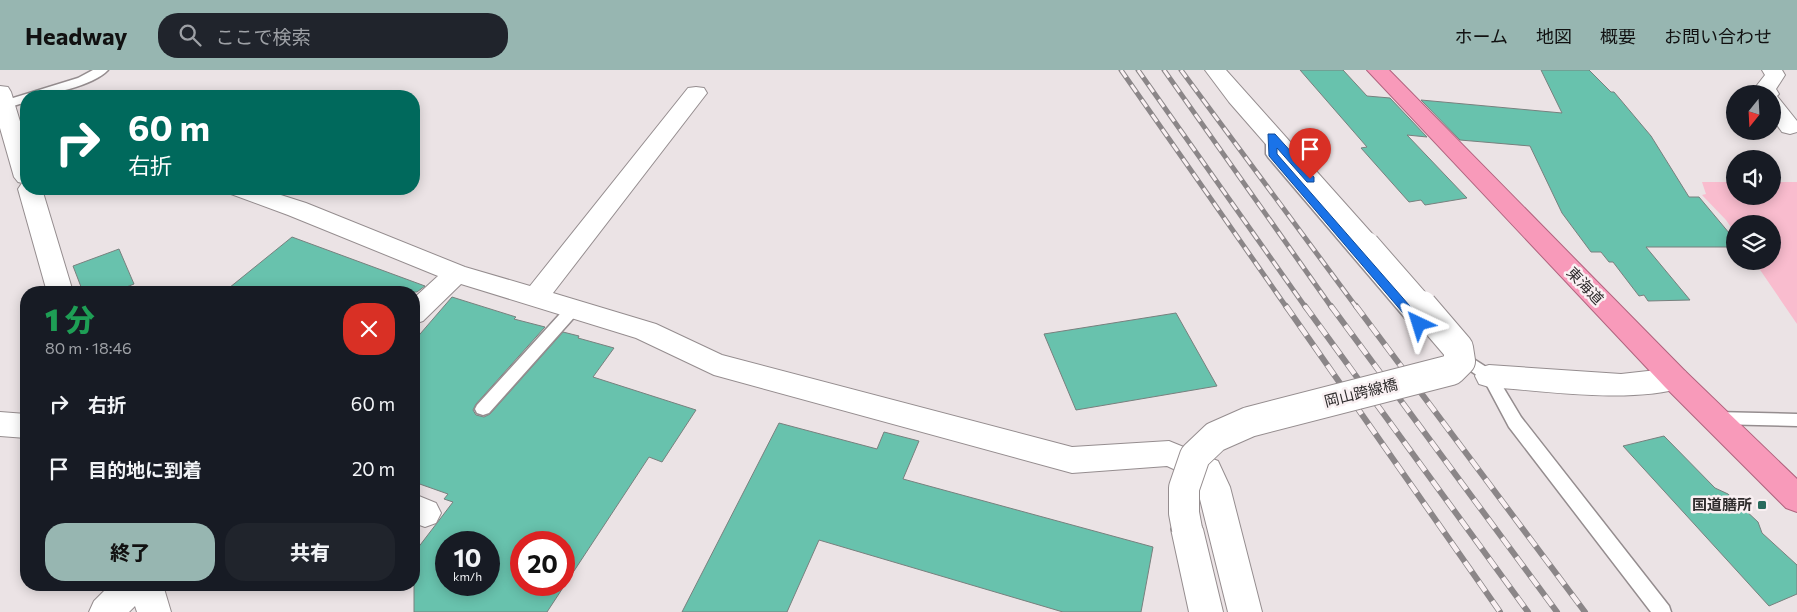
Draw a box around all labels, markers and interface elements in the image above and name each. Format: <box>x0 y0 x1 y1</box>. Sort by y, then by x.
search box <box>158 13 508 58</box>
text: Headway <box>25 21 128 50</box>
icon: search <box>176 21 204 49</box>
text: ここで検索 <box>216 25 311 48</box>
text: ホーム <box>1455 25 1508 47</box>
text: 地図 <box>1536 25 1572 47</box>
text: 概要 <box>1600 25 1636 47</box>
text: お問い合わせ <box>1664 25 1772 47</box>
north arrow <box>1726 85 1781 140</box>
map controls <box>1726 85 1781 270</box>
text: 60 m <box>128 105 210 148</box>
icon: right <box>45 110 110 175</box>
pin <box>1289 128 1331 179</box>
icon: arrive <box>1296 135 1324 163</box>
button: sound <box>1726 150 1781 205</box>
text: 右折 <box>128 152 172 179</box>
button: layers <box>1726 215 1781 270</box>
street label: 東海道 <box>1564 263 1608 308</box>
position arrow <box>1392 297 1444 349</box>
text: 1 分 <box>45 300 95 337</box>
button: close <box>343 303 395 355</box>
text: 80 m · 18:46 <box>45 338 132 357</box>
street label: 岡山跨線橋 <box>1322 374 1399 410</box>
icon: right <box>45 390 73 418</box>
text: 60 m <box>351 392 395 415</box>
text: 右折 <box>88 393 126 416</box>
icon: arrive <box>45 455 73 483</box>
text: 20 m <box>352 457 395 480</box>
text: 目的地に到着 <box>88 458 202 481</box>
place label: 国道膳所 <box>1692 495 1752 513</box>
marker: 国道膳所 <box>1756 499 1768 511</box>
button: 終了 <box>45 523 215 581</box>
button: 共有 <box>225 523 395 581</box>
speed limit sign: 20 <box>510 531 575 596</box>
text: 10 <box>454 542 481 572</box>
text: km/h <box>453 569 482 583</box>

